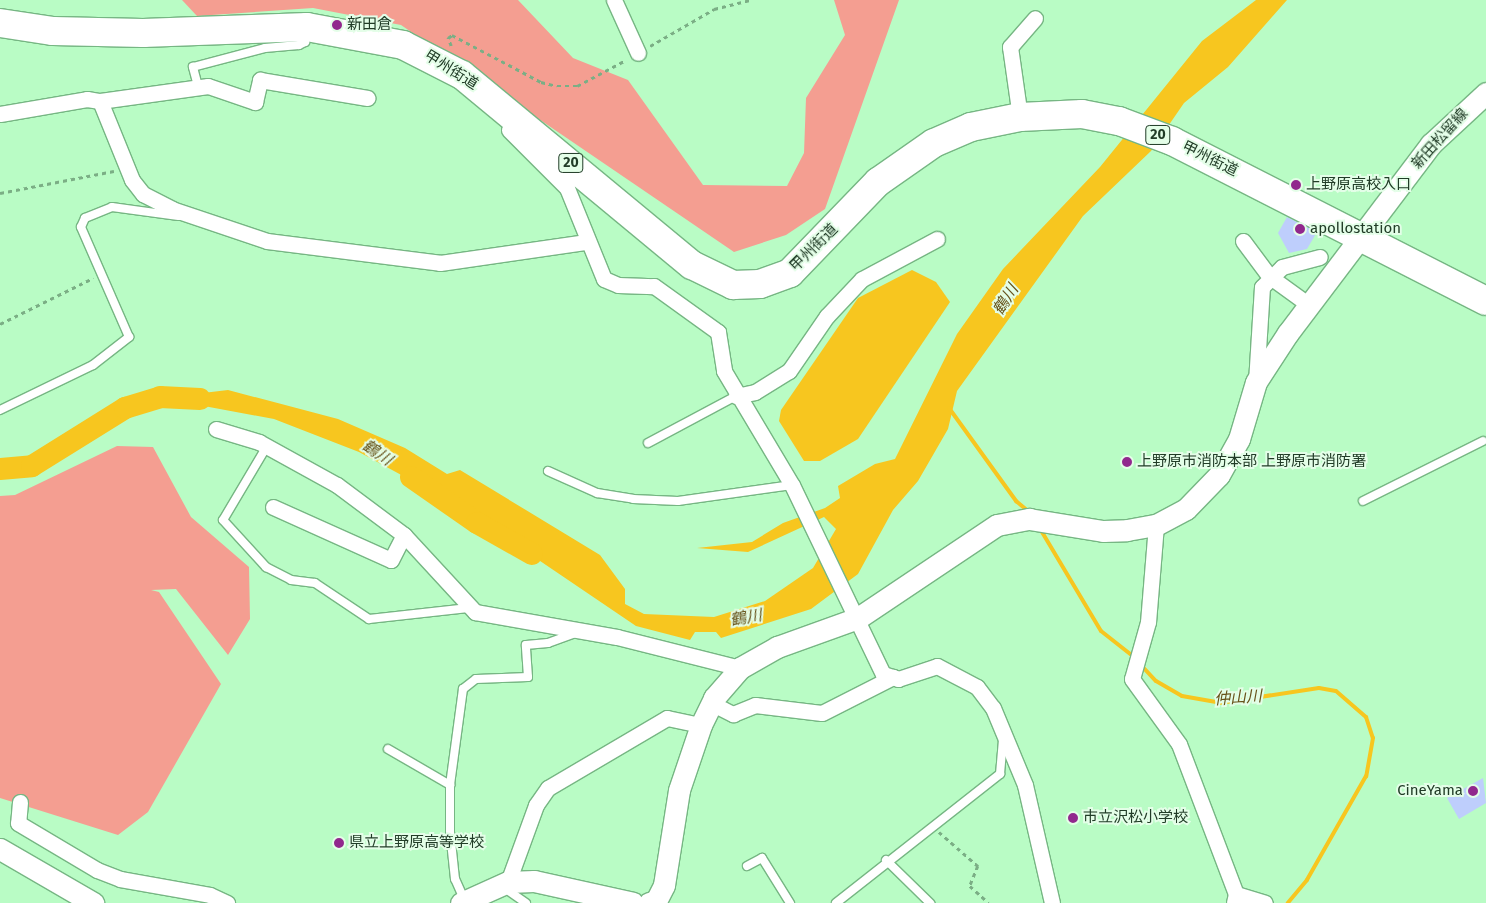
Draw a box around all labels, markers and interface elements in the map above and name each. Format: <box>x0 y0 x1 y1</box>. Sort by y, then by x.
place label: 新田倉 <box>347 16 392 34</box>
marker: 新田倉 <box>331 19 343 31</box>
street label: 甲州街道 <box>421 46 481 94</box>
street label: 新田松留線 <box>1408 105 1472 173</box>
road number: 20 <box>1144 124 1172 146</box>
street label: 甲州街道 <box>1179 138 1241 180</box>
road number: 20 <box>557 152 585 174</box>
place label: 上野原高校入口 <box>1306 176 1411 194</box>
marker: 上野原高校入口 <box>1290 179 1302 191</box>
street label: 甲州街道 <box>786 220 842 276</box>
place label: apollostation <box>1310 220 1401 238</box>
marker: apollostation <box>1294 223 1306 235</box>
water label: 鶴川 <box>989 281 1023 319</box>
water label: 鶴川 <box>358 436 396 470</box>
place label: 上野原市消防本部 上野原市消防署 <box>1137 453 1366 471</box>
marker: 上野原市消防本部 上野原市消防署 <box>1121 456 1133 468</box>
water label: 鶴川 <box>729 606 763 630</box>
water label: 仲山川 <box>1213 687 1263 709</box>
place label: CineYama <box>1397 782 1463 800</box>
marker: CineYama <box>1467 785 1479 797</box>
place label: 市立沢松小学校 <box>1083 809 1188 827</box>
marker: 市立沢松小学校 <box>1067 812 1079 824</box>
place label: 県立上野原高等学校 <box>349 834 484 852</box>
marker: 県立上野原高等学校 <box>333 837 345 849</box>

